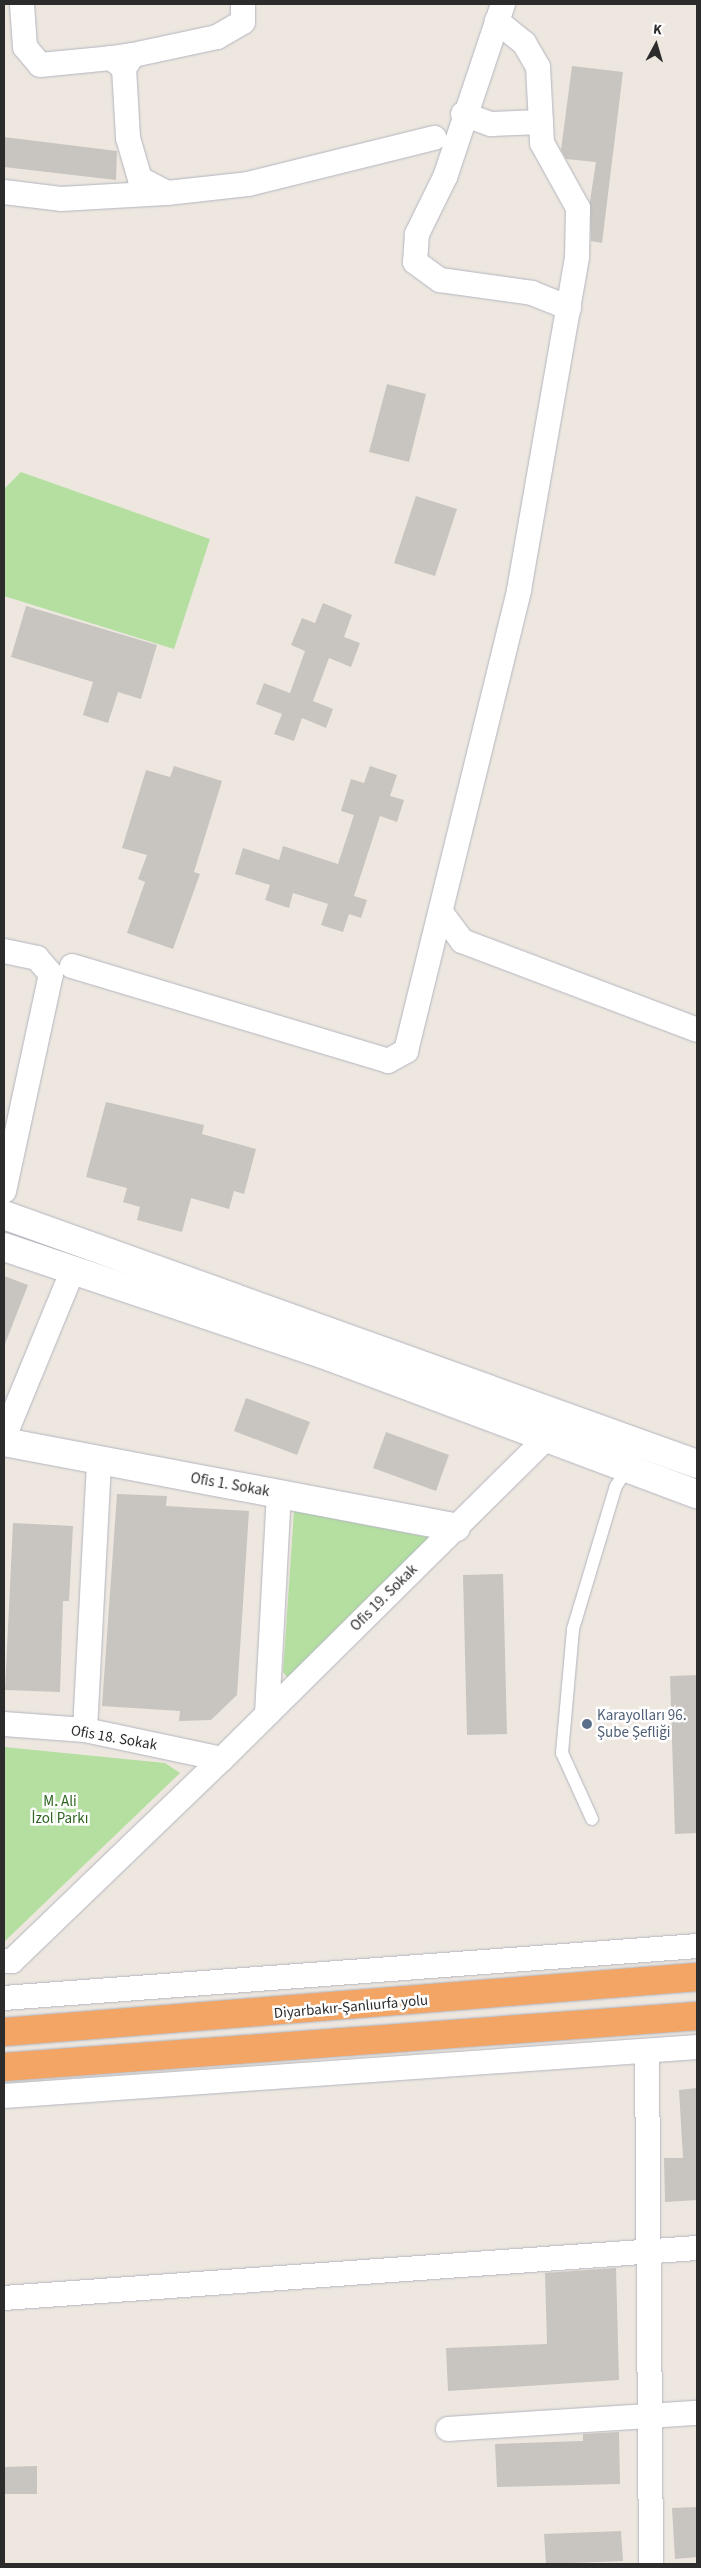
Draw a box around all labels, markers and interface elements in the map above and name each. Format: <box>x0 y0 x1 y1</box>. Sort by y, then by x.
north arrow <box>631 20 681 70</box>
text: K <box>652 20 663 40</box>
street label: Ofis 1. Sokak <box>189 1469 271 1501</box>
street label: Ofis 19. Sokak <box>347 1561 421 1635</box>
place label: Karayolları 96. Şube Şefliği <box>597 1706 686 1741</box>
marker: Karayolları 96. Şube Şefliği <box>581 1718 593 1730</box>
street label: Ofis 18. Sokak <box>69 1722 159 1754</box>
park label: M. Ali İzol Parkı <box>32 1792 88 1827</box>
street label: Diyarbakır-Şanlıurfa yolu <box>273 1991 429 2023</box>

